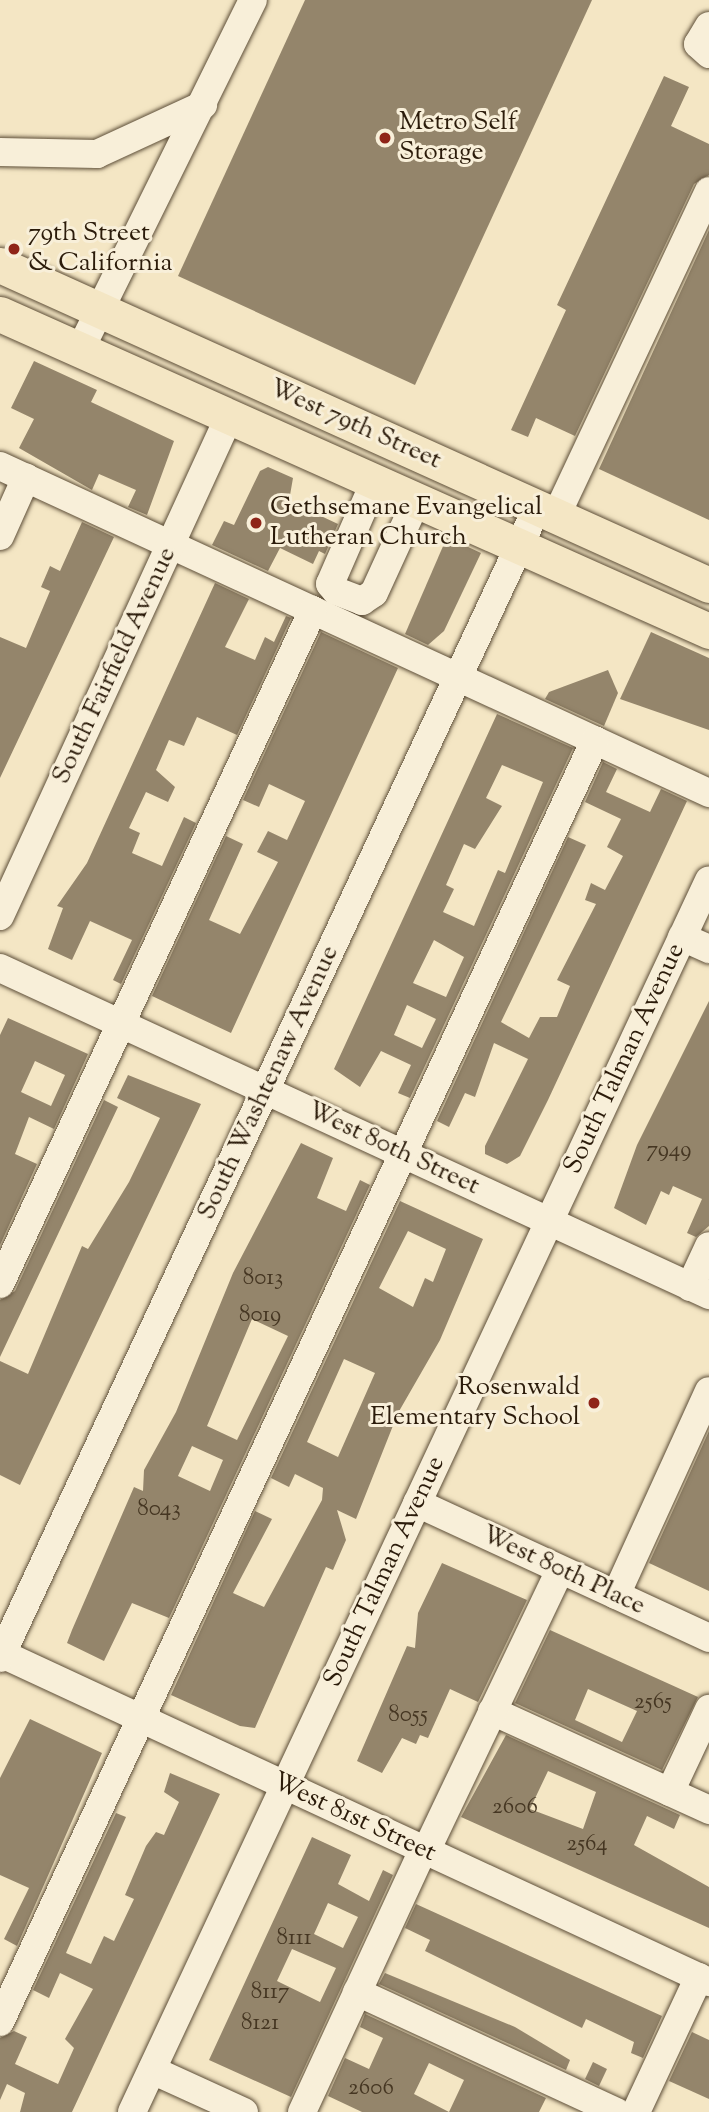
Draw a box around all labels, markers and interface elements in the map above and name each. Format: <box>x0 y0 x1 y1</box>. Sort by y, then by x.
place label: Metro Self Storage <box>399 107 517 168</box>
marker: Metro Self Storage <box>377 130 393 146</box>
place label: 79th Street & California <box>28 218 173 280</box>
marker: 79th Street & California <box>6 241 22 257</box>
street label: West 79th Street <box>264 373 446 477</box>
place label: Gethsemane Evangelical Lutheran Church <box>270 492 542 554</box>
marker: Gethsemane Evangelical Lutheran Church <box>248 515 264 531</box>
street label: South Fairfield Avenue <box>46 543 184 789</box>
street label: South Talman Avenue <box>558 939 692 1179</box>
street label: South Washtenaw Avenue <box>192 941 346 1225</box>
street label: West 80th Street <box>302 1095 484 1203</box>
house number: 7949 <box>647 1137 691 1165</box>
house number: 8013 <box>243 1265 283 1293</box>
house number: 8019 <box>239 1302 281 1330</box>
place label: Rosenwald Elementary School <box>370 1372 580 1434</box>
marker: Rosenwald Elementary School <box>586 1395 602 1411</box>
street label: South Talman Avenue <box>318 1452 452 1692</box>
house number: 8043 <box>137 1496 181 1524</box>
street label: West 80th Place <box>476 1519 650 1623</box>
house number: 2565 <box>634 1689 672 1717</box>
house number: 8055 <box>388 1702 428 1730</box>
street label: West 81st Street <box>267 1767 441 1869</box>
house number: 2606 <box>492 1794 538 1822</box>
house number: 2564 <box>566 1831 608 1859</box>
house number: 8111 <box>277 1925 311 1953</box>
house number: 8117 <box>251 1979 289 2007</box>
house number: 8121 <box>241 2010 279 2038</box>
house number: 2606 <box>348 2075 394 2103</box>

